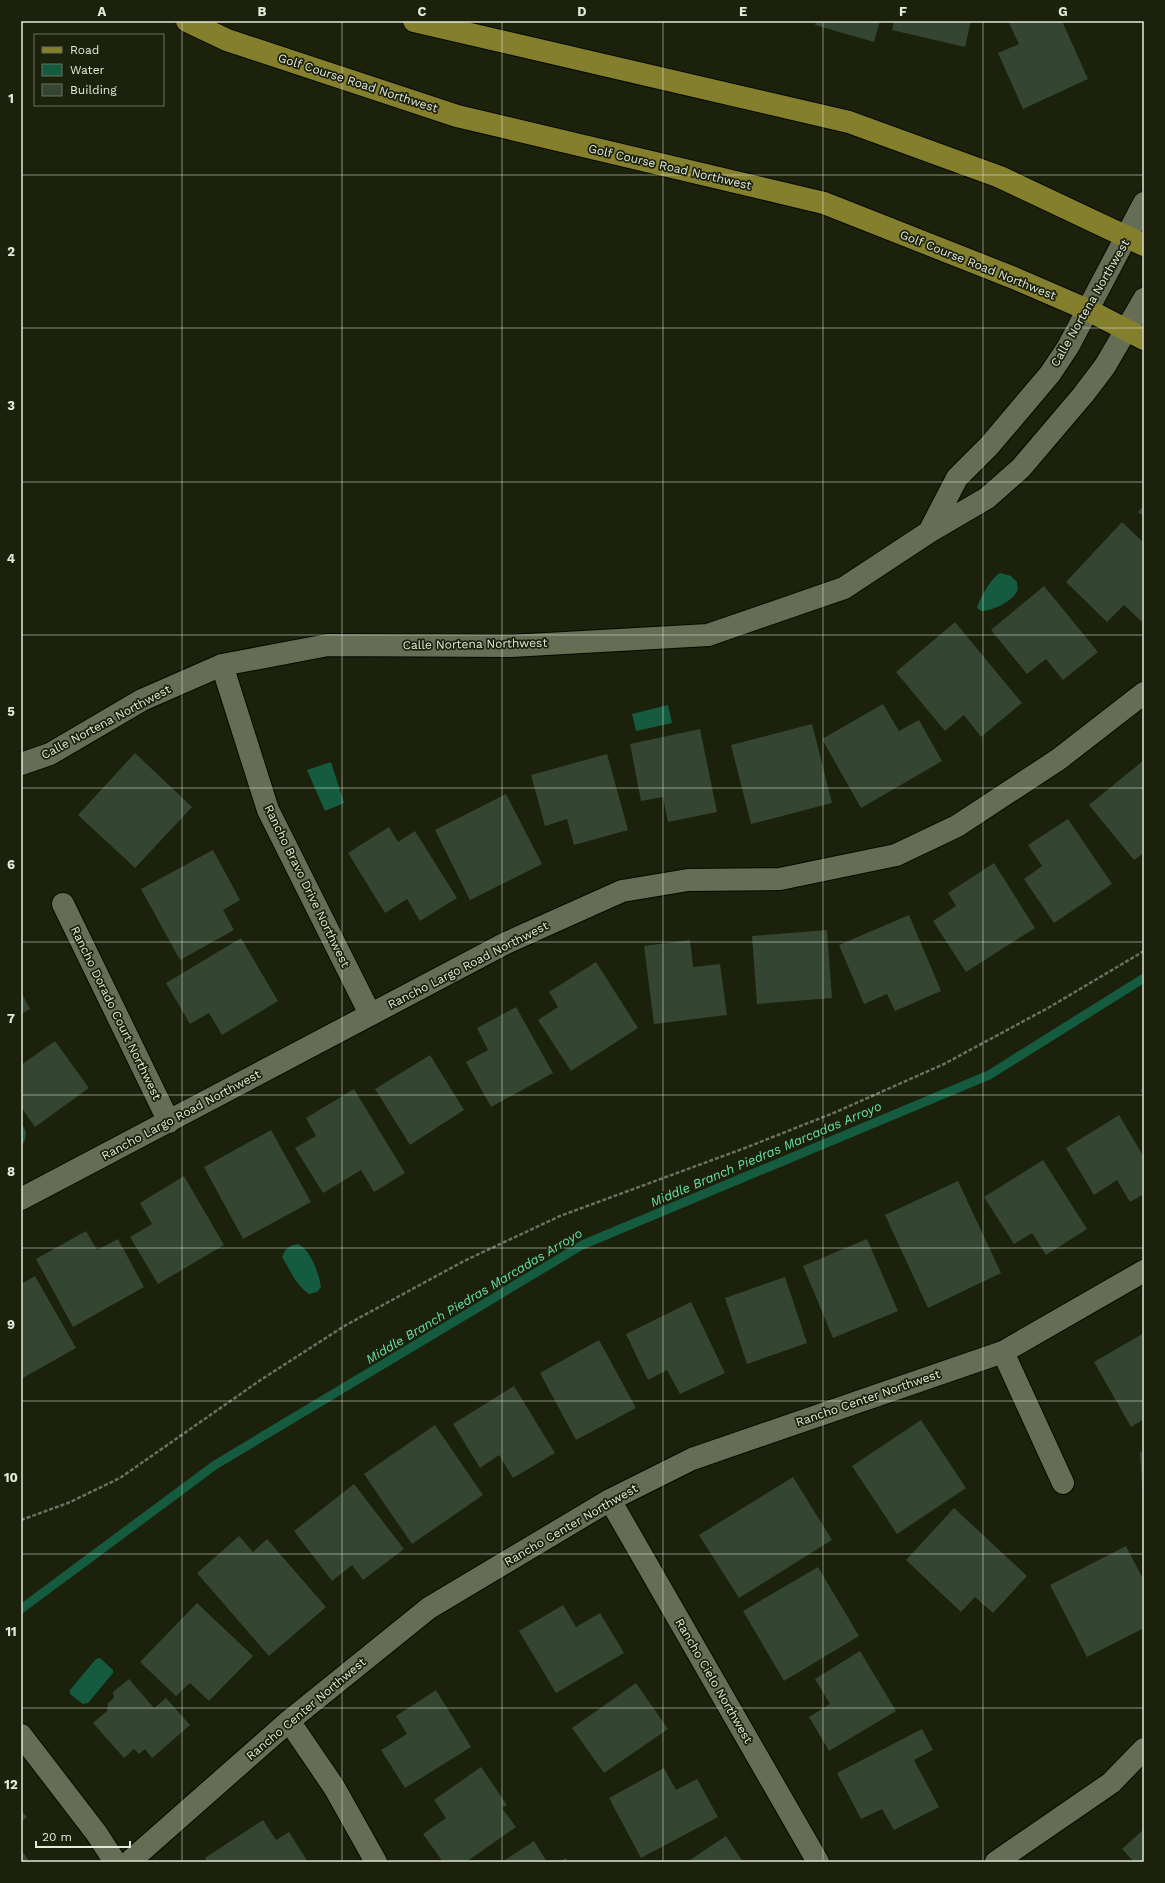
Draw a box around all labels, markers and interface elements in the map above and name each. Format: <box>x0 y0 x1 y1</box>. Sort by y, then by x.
text: A <box>98 4 107 19</box>
text: B <box>258 4 267 19</box>
text: C <box>418 4 427 19</box>
text: D <box>577 4 587 19</box>
text: E <box>739 4 747 19</box>
text: F <box>899 4 907 19</box>
text: G <box>1058 4 1068 19</box>
legend <box>34 34 164 106</box>
text: Road <box>70 43 99 57</box>
street label: Golf Course Road Northwest <box>276 51 440 115</box>
text: Water <box>70 63 105 77</box>
text: Building <box>70 83 117 97</box>
text: 1 <box>8 91 14 106</box>
street label: Golf Course Road Northwest <box>587 141 753 193</box>
street label: Golf Course Road Northwest <box>898 227 1058 303</box>
street label: Calle Nortena Northwest <box>1048 237 1132 369</box>
text: 2 <box>7 244 15 259</box>
text: 3 <box>7 398 15 413</box>
text: 4 <box>7 551 16 566</box>
street label: Calle Nortena Northwest <box>403 636 547 652</box>
street label: Calle Nortena Northwest <box>39 682 173 762</box>
text: 5 <box>7 704 15 719</box>
street label: Rancho Bravo Drive Northwest <box>261 802 353 970</box>
text: 6 <box>7 857 15 872</box>
street label: Rancho Largo Road Northwest <box>385 918 551 1012</box>
street label: Rancho Dorado Court Northwest <box>68 924 164 1102</box>
text: 7 <box>7 1011 15 1026</box>
street label: Rancho Largo Road Northwest <box>99 1067 263 1163</box>
water label: Middle Branch Piedras Marcadas Arroyo <box>648 1098 884 1210</box>
text: 8 <box>7 1164 15 1179</box>
water label: Middle Branch Piedras Marcadas Arroyo <box>363 1225 585 1367</box>
text: 9 <box>7 1317 15 1332</box>
street label: Rancho Center Northwest <box>794 1367 942 1429</box>
text: 10 <box>4 1470 18 1485</box>
street label: Rancho Center Northwest <box>502 1481 640 1569</box>
street label: Rancho Cielo Northwest <box>672 1616 756 1746</box>
text: 11 <box>5 1624 17 1639</box>
street label: Rancho Center Northwest <box>243 1655 369 1763</box>
text: 12 <box>4 1777 18 1792</box>
scale bar <box>36 1823 130 1849</box>
text: 20 m <box>42 1830 72 1844</box>

